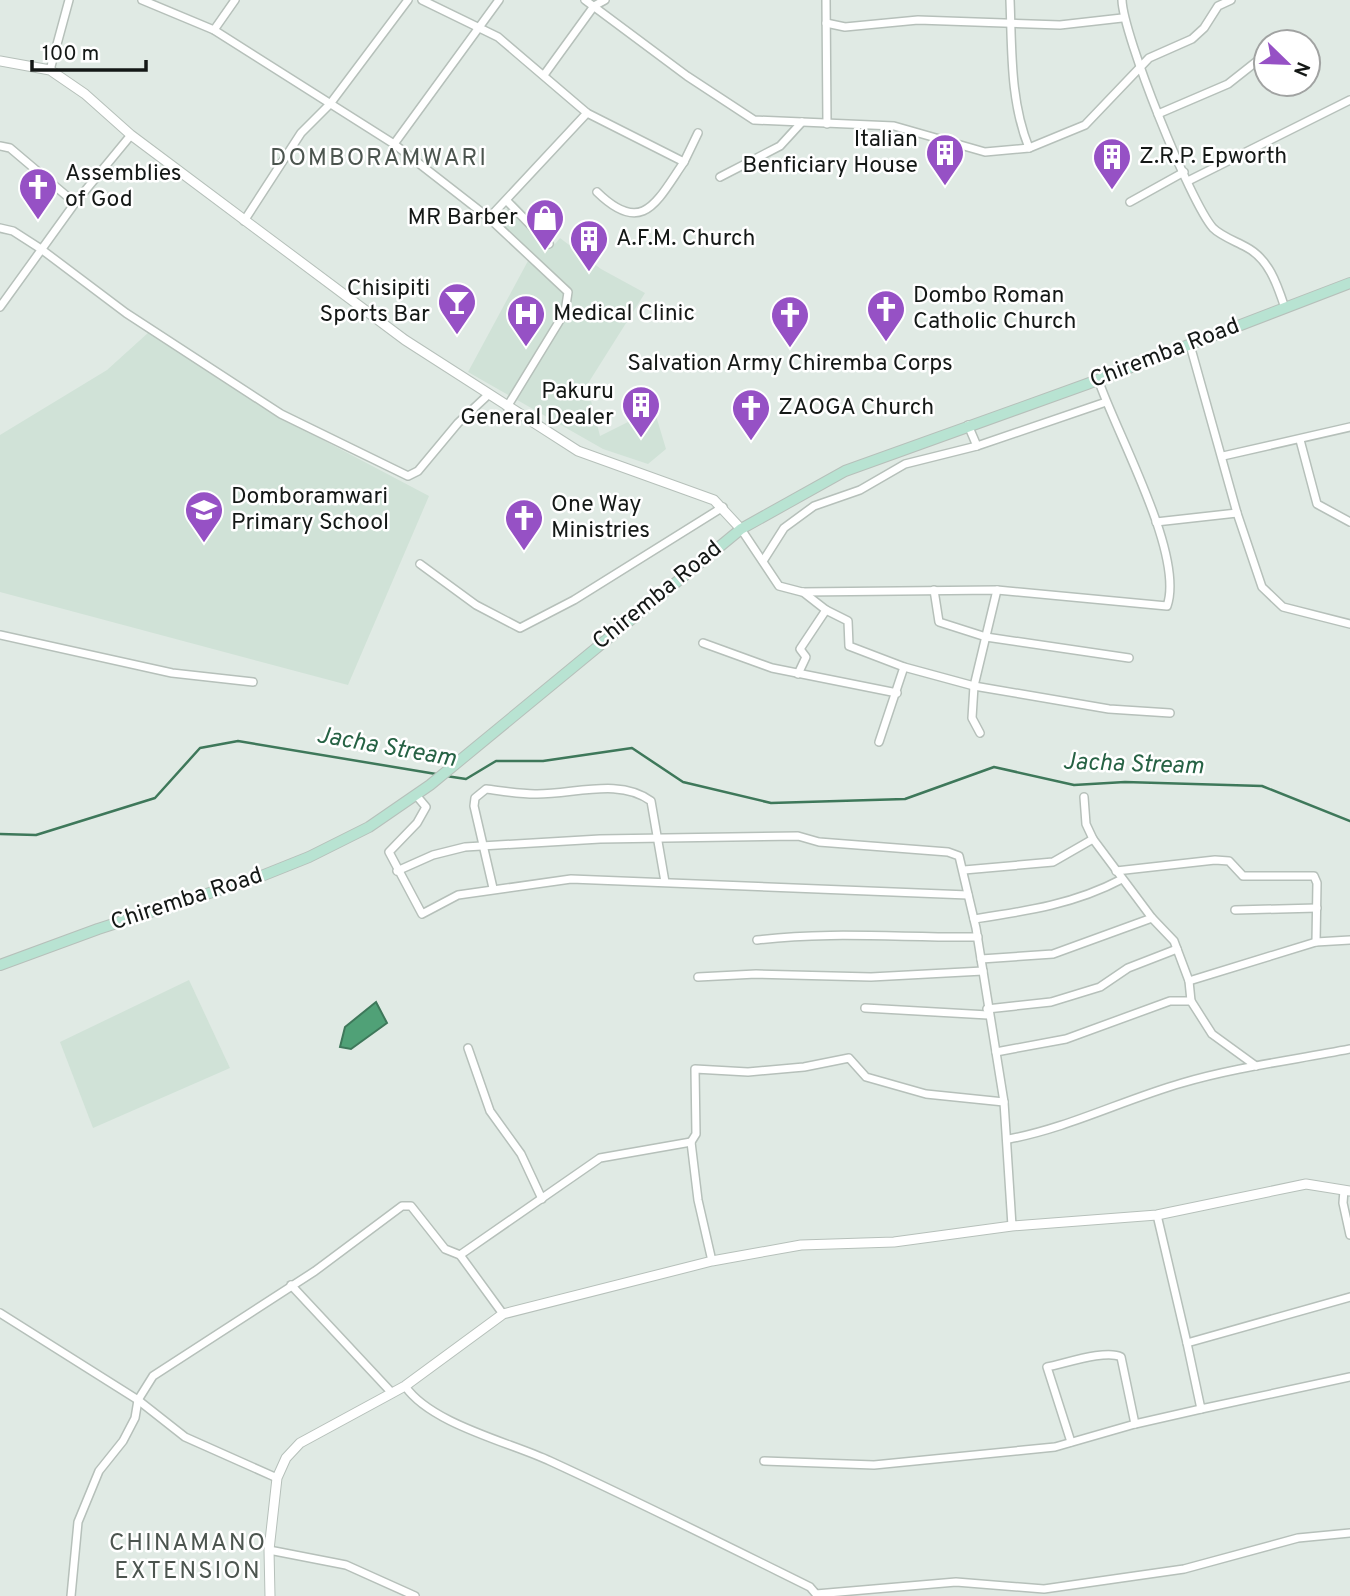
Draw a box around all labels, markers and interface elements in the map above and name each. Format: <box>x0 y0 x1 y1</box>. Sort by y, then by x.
scale bar <box>32 28 145 72</box>
north arrow <box>1252 28 1322 98</box>
text: 100 m <box>42 41 99 68</box>
text: N <box>1287 58 1315 80</box>
place label: Italian Benficiary House <box>742 126 918 181</box>
building icon: Italian Benficiary House <box>924 132 966 187</box>
building icon: Z.R.P. Epworth <box>1091 136 1133 191</box>
place label: Z.R.P. Epworth <box>1139 143 1287 172</box>
district label: DOMBORAMWARI <box>270 144 488 174</box>
place label: Assemblies of God <box>65 160 182 215</box>
church icon: Assemblies of God <box>17 166 59 221</box>
shop icon: MR Barber <box>524 197 566 252</box>
place label: MR Barber <box>408 204 518 233</box>
building icon: A.F.M. Church <box>568 218 610 273</box>
place label: A.F.M. Church <box>616 225 756 254</box>
place label: Chisipiti Sports Bar <box>320 275 430 330</box>
bar icon: Chisipiti Sports Bar <box>436 281 478 336</box>
place label: Dombo Roman Catholic Church <box>913 282 1077 337</box>
church icon: Dombo Roman Catholic Church <box>865 288 907 343</box>
hospital icon: Medical Clinic <box>505 293 547 348</box>
church icon: Salvation Army Chiremba Corps <box>769 294 811 349</box>
place label: Medical Clinic <box>553 300 695 329</box>
street label: Chiremba Road <box>1086 312 1244 396</box>
place label: Salvation Army Chiremba Corps <box>627 350 953 379</box>
place label: Pakuru General Dealer <box>460 378 614 433</box>
building icon: Pakuru General Dealer <box>620 384 662 439</box>
church icon: ZAOGA Church <box>730 387 772 442</box>
place label: ZAOGA Church <box>778 394 934 423</box>
place label: Domboramwari Primary School <box>231 483 389 538</box>
school or university icon: Domboramwari Primary School <box>183 489 225 544</box>
place label: One Way Ministries <box>551 491 650 546</box>
church icon: One Way Ministries <box>503 497 545 552</box>
street label: Chiremba Road <box>587 535 729 657</box>
water label: Jacha Stream <box>314 721 459 775</box>
water label: Jacha Stream <box>1062 748 1204 782</box>
street label: Chiremba Road <box>107 862 267 938</box>
district label: CHINAMANO EXTENSION <box>109 1529 267 1587</box>

